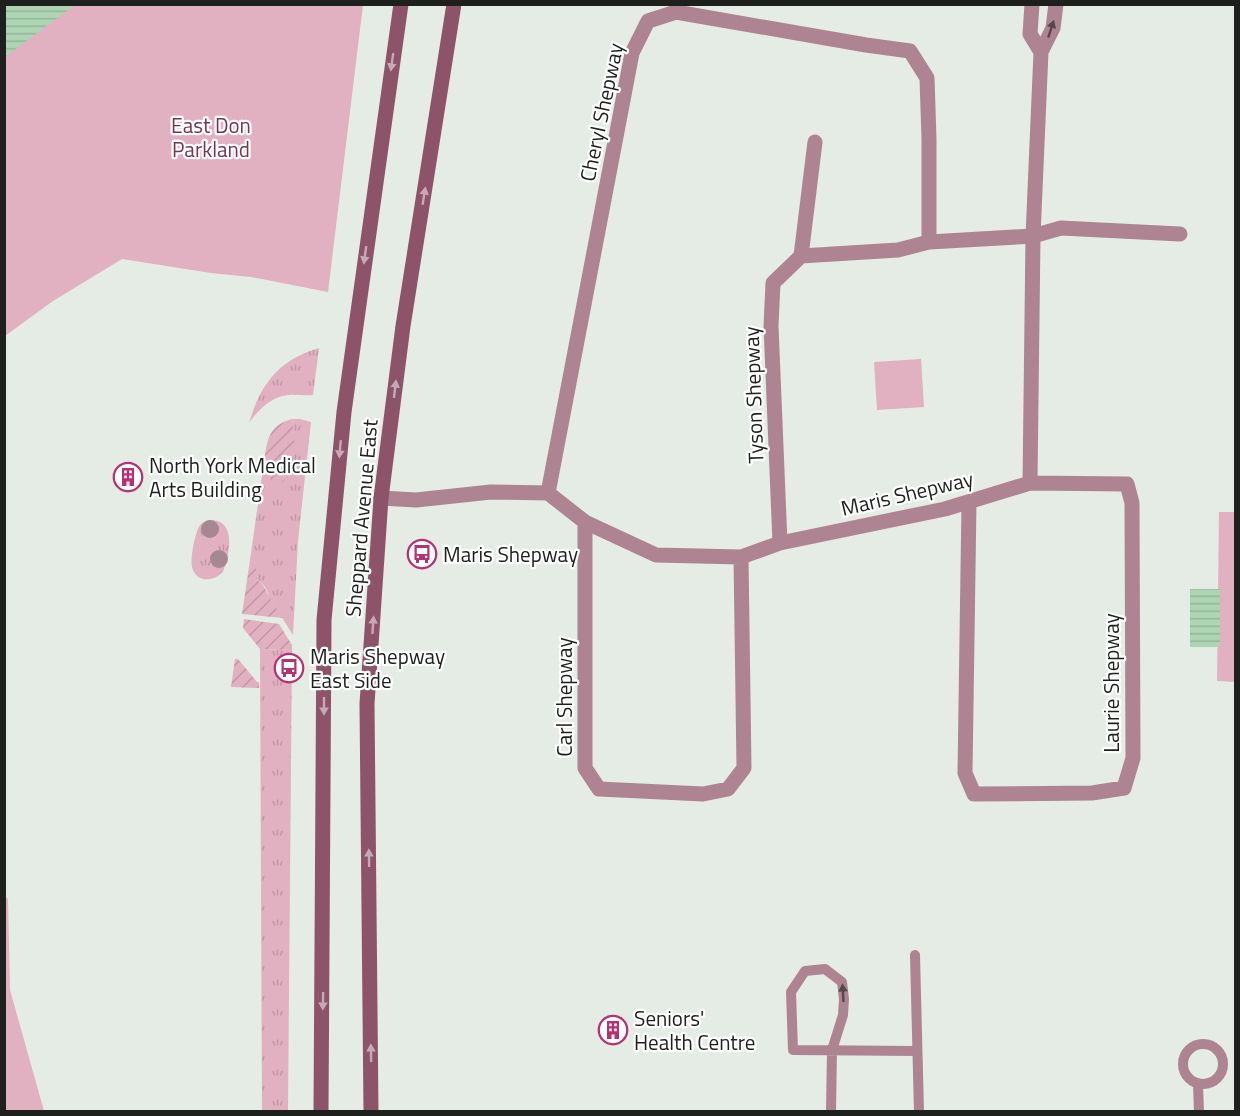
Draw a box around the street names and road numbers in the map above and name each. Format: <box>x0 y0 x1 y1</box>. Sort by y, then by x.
street label: Cheryl Shepway <box>571 40 631 184</box>
street label: Tyson Shepway <box>735 326 771 464</box>
street label: Sheppard Avenue East <box>336 417 386 618</box>
street label: Maris Shepway <box>838 462 976 524</box>
street label: Laurie Shepway <box>1095 613 1127 753</box>
street label: Carl Shepway <box>548 637 580 757</box>

